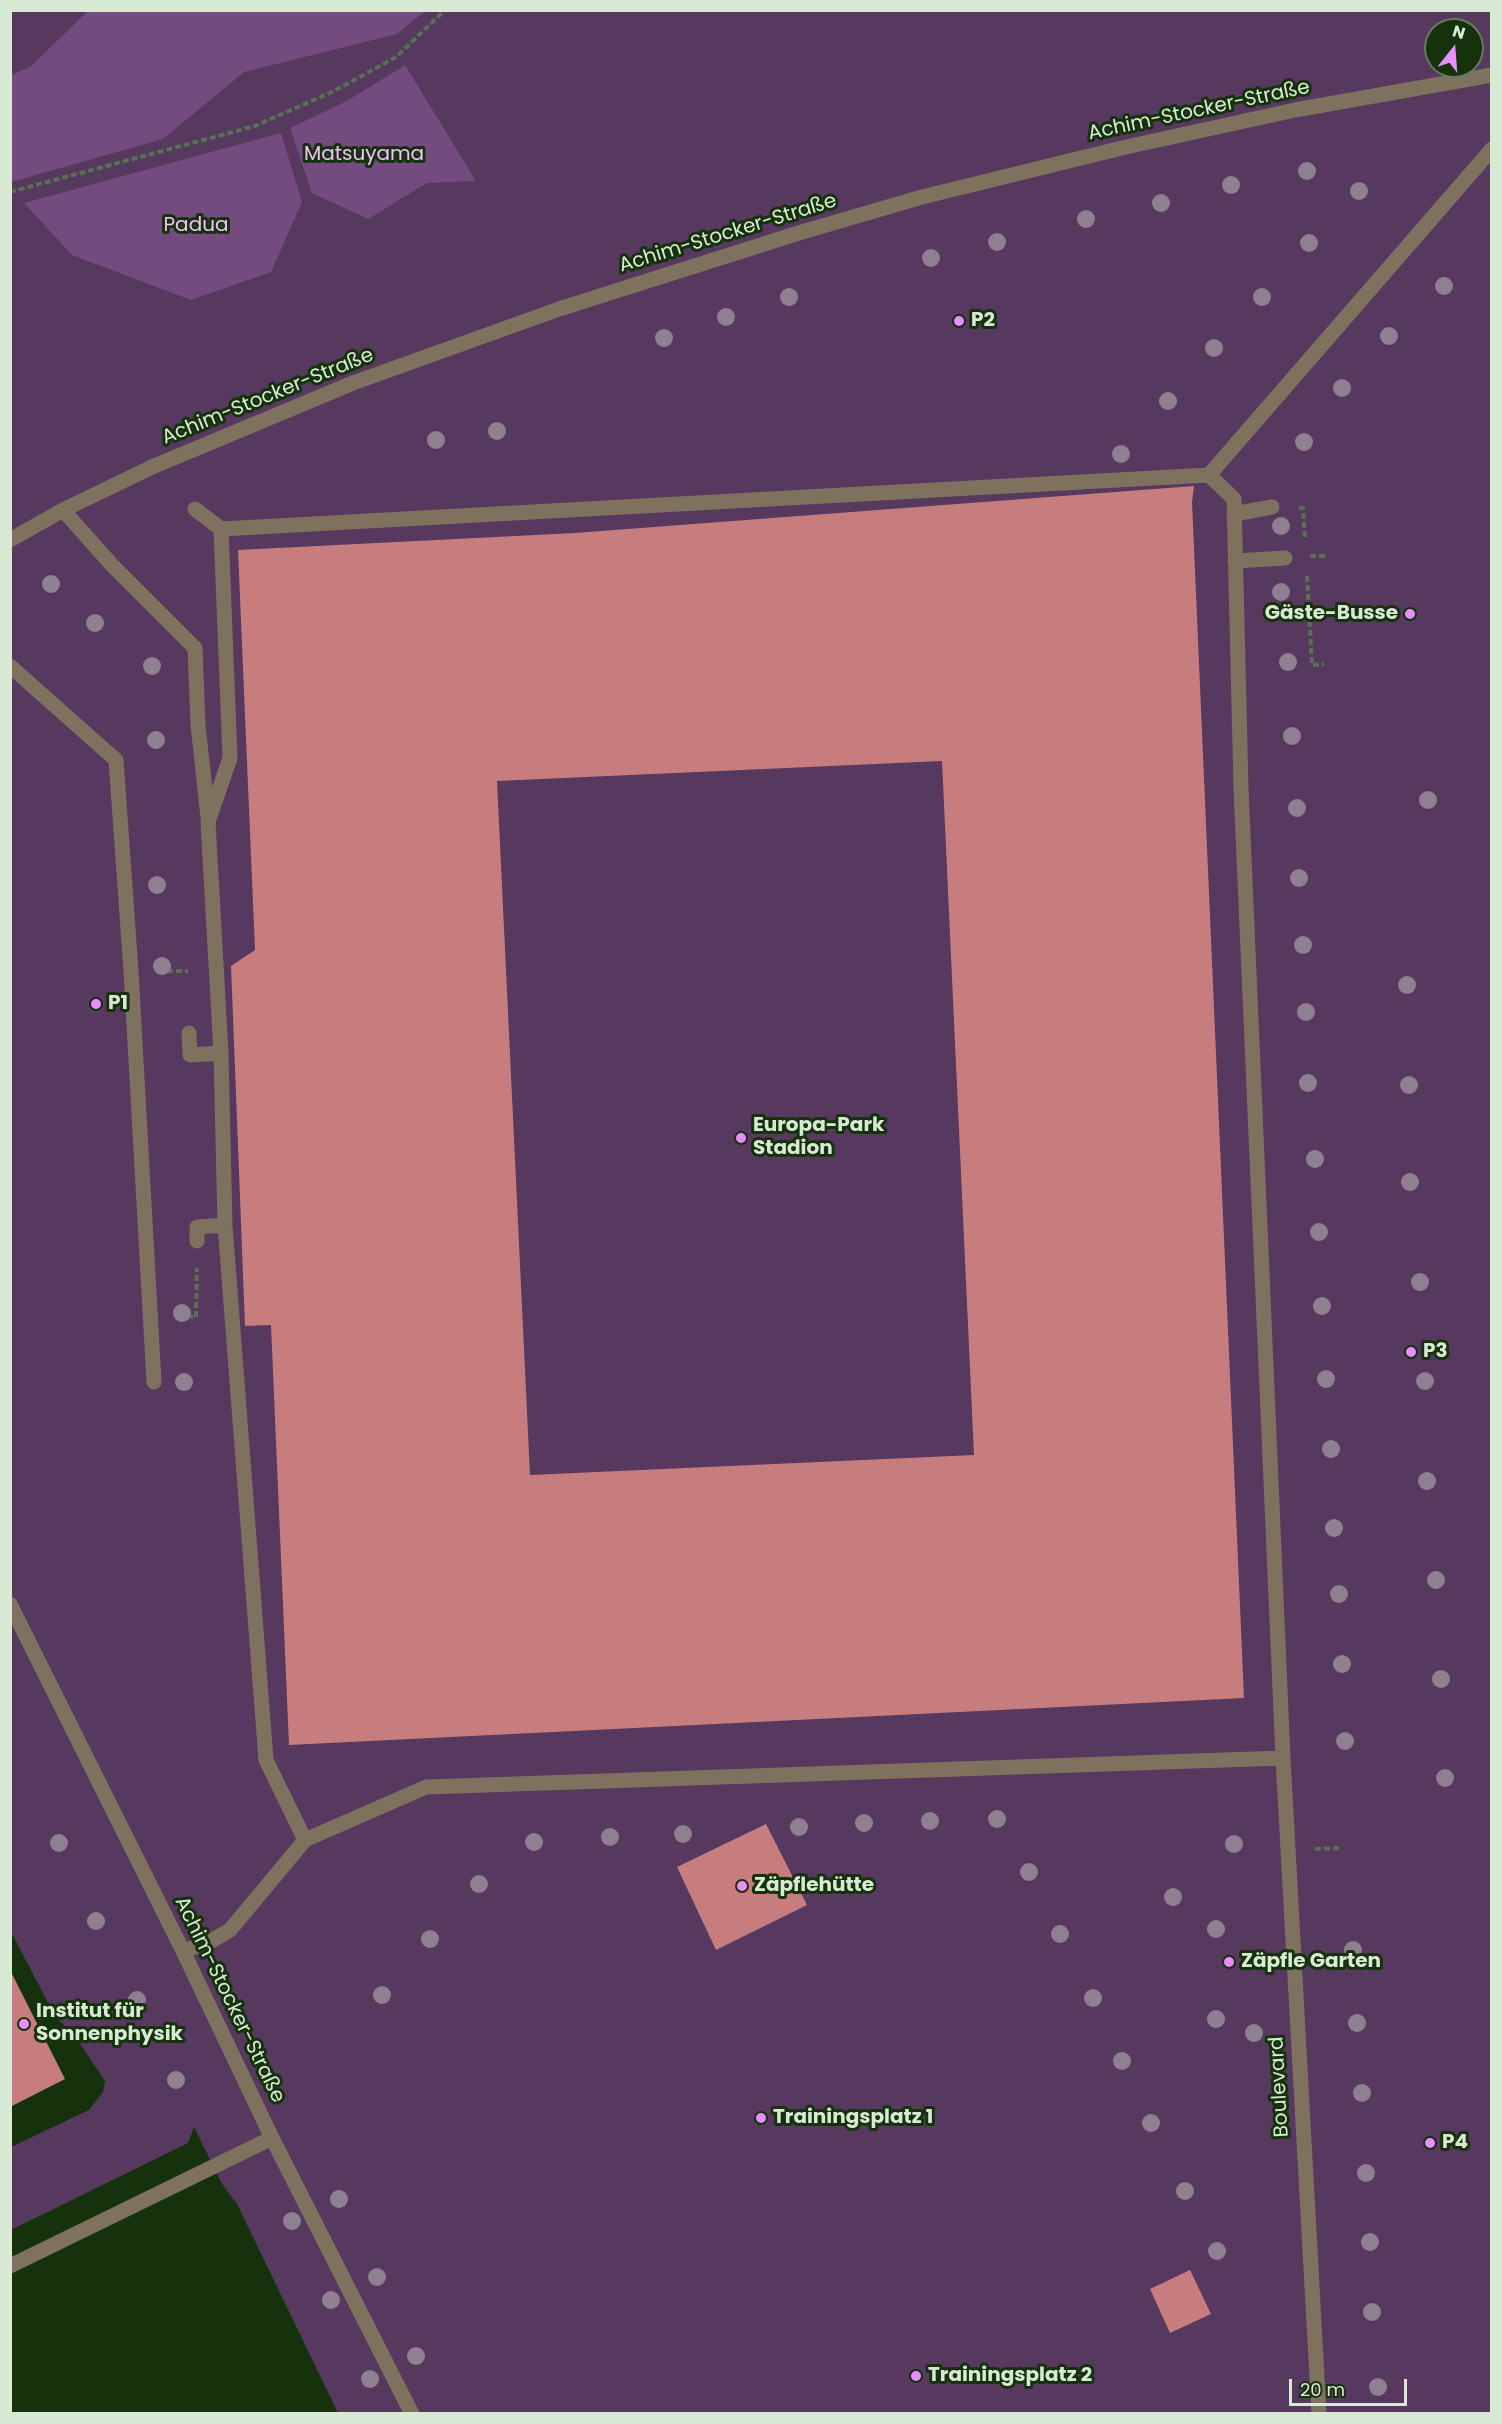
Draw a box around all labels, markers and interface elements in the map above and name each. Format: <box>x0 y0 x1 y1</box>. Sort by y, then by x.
north arrow <box>1424 18 1484 78</box>
text: N <box>1450 19 1468 45</box>
street label: Achim-Stocker-Straße <box>1086 76 1312 146</box>
park label: Matsuyama <box>304 143 424 167</box>
street label: Achim-Stocker-Straße <box>616 189 840 279</box>
park label: Padua <box>164 214 228 238</box>
place label: P2 <box>971 309 995 333</box>
marker: P2 <box>952 314 966 328</box>
street label: Achim-Stocker-Straße <box>159 344 377 450</box>
place label: Gäste-Busse <box>1265 602 1398 626</box>
marker: Gäste-Busse <box>1403 607 1417 621</box>
place label: P1 <box>108 992 128 1016</box>
marker: P1 <box>89 997 103 1011</box>
place label: Europa-Park Stadion <box>753 1114 884 1161</box>
marker: Europa-Park Stadion <box>734 1131 748 1145</box>
place label: P3 <box>1423 1340 1448 1364</box>
marker: P3 <box>1404 1345 1418 1359</box>
place label: Zäpflehütte <box>754 1874 874 1898</box>
marker: Zäpflehütte <box>735 1879 749 1893</box>
street label: Achim-Stocker-Straße <box>169 1893 289 2107</box>
place label: Zäpfle Garten <box>1241 1950 1381 1974</box>
marker: Zäpfle Garten <box>1222 1955 1236 1969</box>
place label: Institut für Sonnenphysik <box>36 2000 183 2047</box>
marker: Institut für Sonnenphysik <box>17 2017 31 2031</box>
street label: Boulevard <box>1265 2036 1295 2138</box>
place label: Trainingsplatz 1 <box>773 2106 933 2130</box>
marker: Trainingsplatz 1 <box>754 2111 768 2125</box>
place label: P4 <box>1442 2131 1468 2155</box>
marker: P4 <box>1423 2136 1437 2150</box>
place label: Trainingsplatz 2 <box>928 2364 1092 2388</box>
scale bar <box>1292 2367 1410 2405</box>
marker: Trainingsplatz 2 <box>909 2369 923 2383</box>
text: 20 m <box>1300 2377 1345 2402</box>

